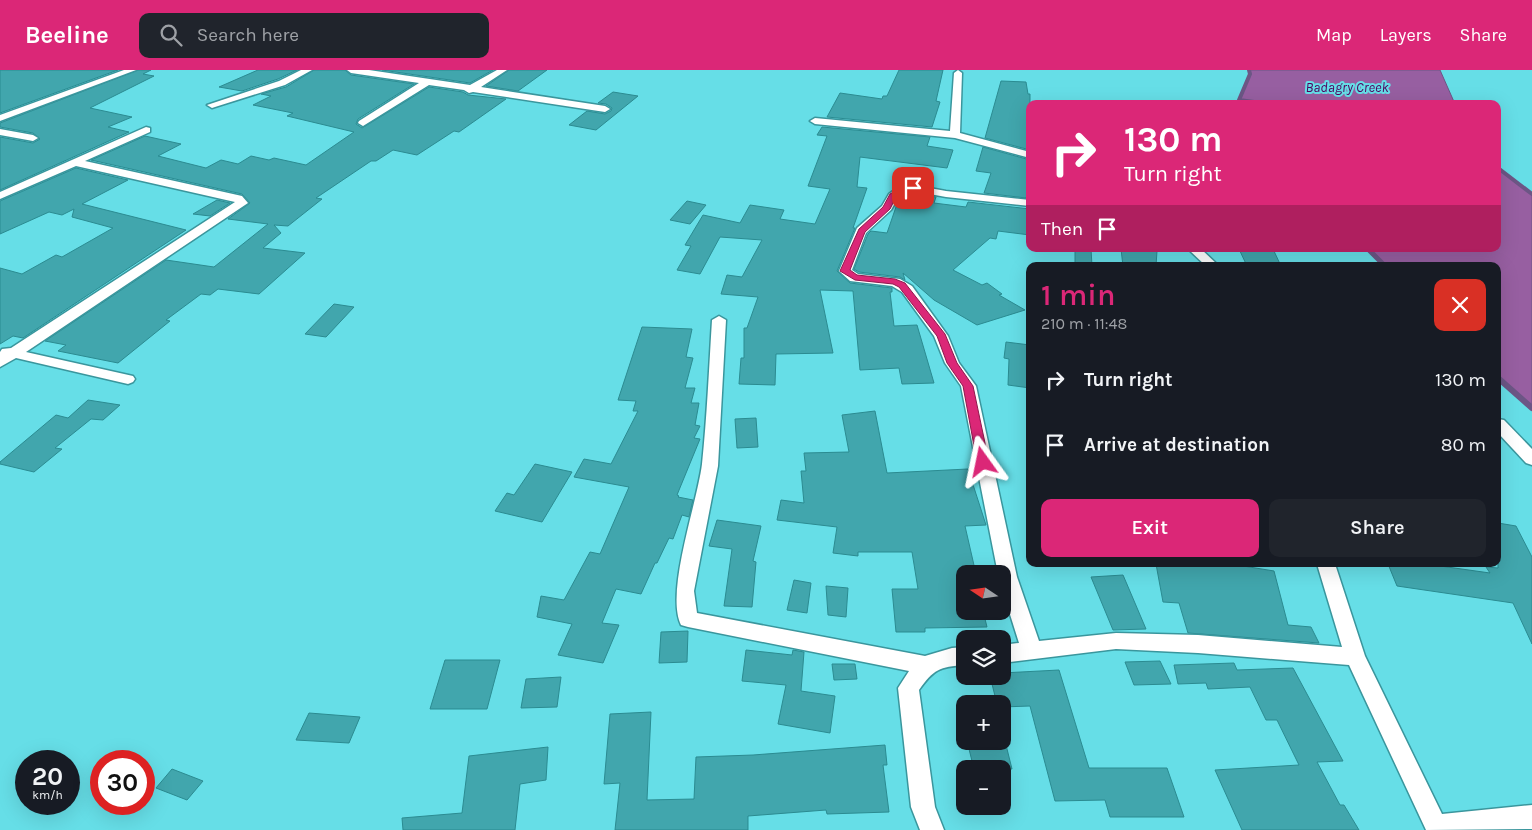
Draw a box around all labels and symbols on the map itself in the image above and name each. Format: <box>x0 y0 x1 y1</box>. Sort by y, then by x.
water label: Badagry Creek <box>1305 79 1389 96</box>
pin <box>892 167 934 209</box>
position arrow <box>956 435 1008 487</box>
north arrow <box>956 565 1011 620</box>
speed limit sign: 30 <box>90 750 155 815</box>

